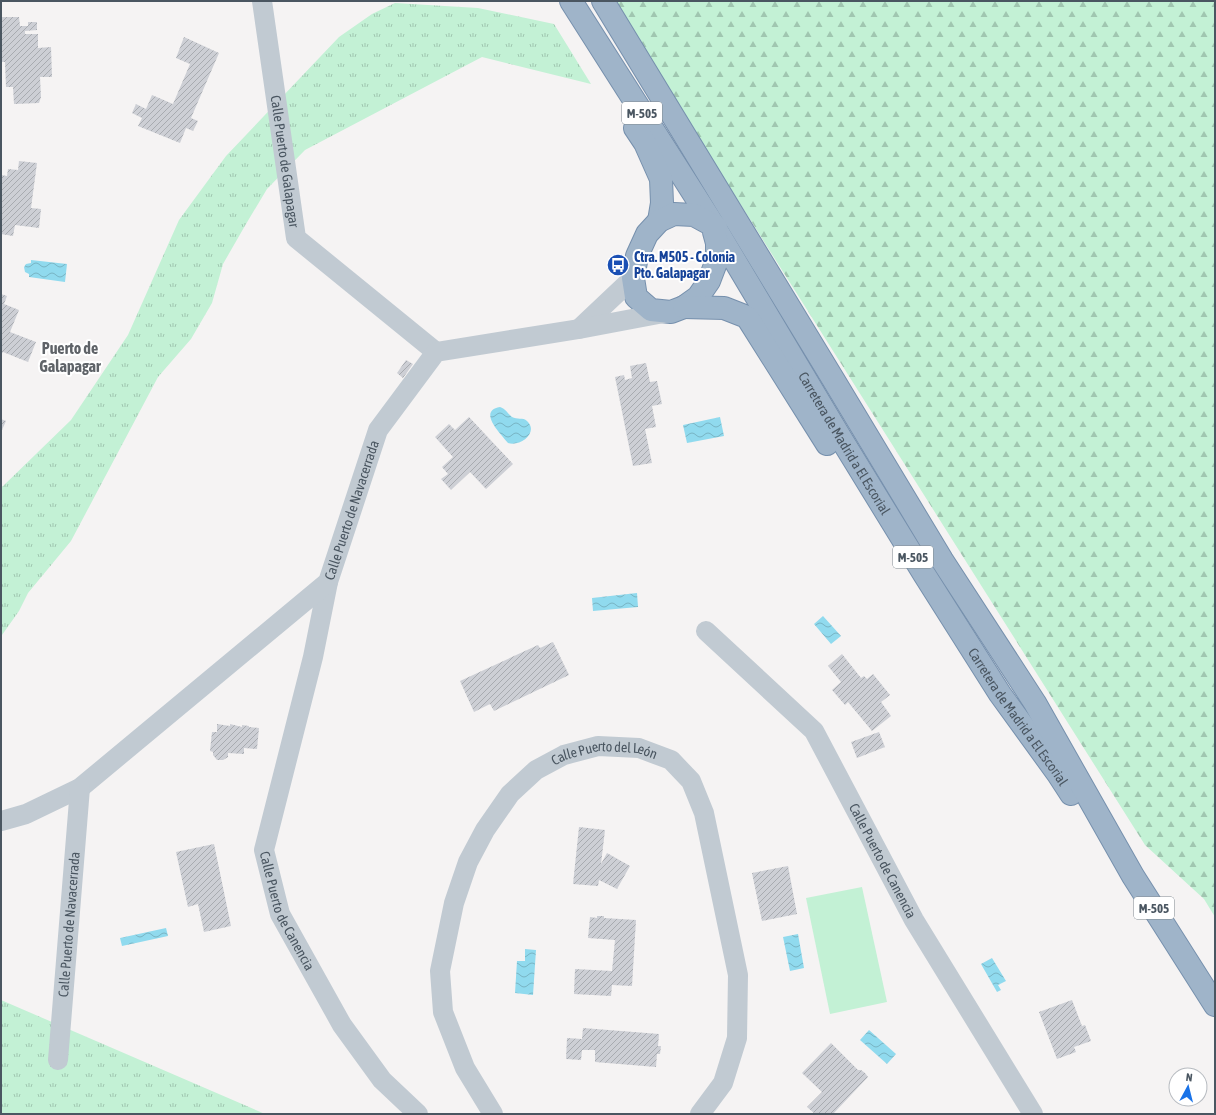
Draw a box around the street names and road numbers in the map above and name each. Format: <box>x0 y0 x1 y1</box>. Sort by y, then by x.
street label: Calle Puerto de Galapagar <box>268 94 303 229</box>
road number: M-505 <box>622 102 662 124</box>
street label: Carretera de Madrid a El Escorial <box>795 369 894 518</box>
street label: Calle Puerto de Navacerrada <box>321 438 382 582</box>
road number: M-505 <box>893 546 933 568</box>
street label: Carretera de Madrid a El Escorial <box>965 645 1071 789</box>
street label: Calle Puerto del León <box>548 738 660 768</box>
street label: Calle Puerto de Canencia <box>846 801 920 921</box>
street label: Calle Puerto de Canencia <box>257 850 318 973</box>
street label: Calle Puerto de Navacerrada <box>55 851 83 998</box>
road number: M-505 <box>1134 897 1174 919</box>

